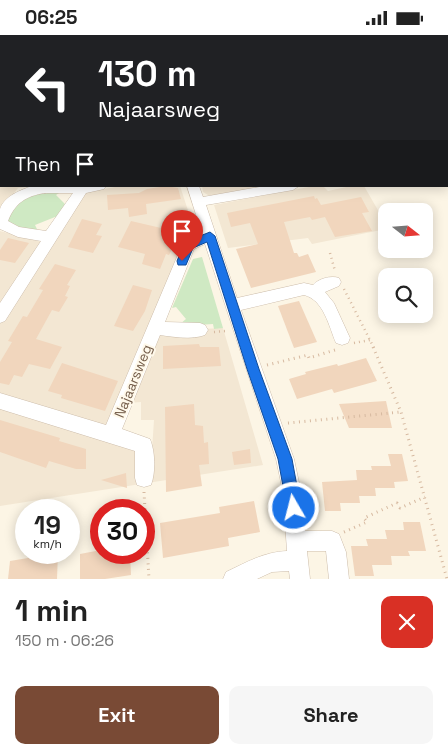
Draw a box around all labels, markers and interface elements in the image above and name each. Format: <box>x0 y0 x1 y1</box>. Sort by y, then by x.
text: 06:25 <box>25 5 77 30</box>
text: 130 m <box>98 52 197 96</box>
icon: left <box>15 55 80 120</box>
text: Najaarsweg <box>98 95 220 123</box>
icon: arrive <box>71 150 99 178</box>
text: Then <box>15 152 61 177</box>
north arrow <box>378 203 432 257</box>
map controls <box>378 203 433 323</box>
pin <box>161 210 203 261</box>
icon: arrive <box>168 217 196 245</box>
button: search <box>378 268 433 323</box>
street label: Najaarsweg <box>110 342 156 420</box>
position arrow <box>267 481 319 533</box>
speed limit sign: 30 <box>90 499 155 564</box>
text: 19 <box>34 509 61 541</box>
text: km/h <box>33 536 62 552</box>
text: 1 min <box>15 591 88 630</box>
button: close <box>381 596 433 648</box>
text: 150 m · 06:26 <box>15 630 114 651</box>
button: Exit <box>15 686 219 744</box>
button: Share <box>229 686 433 744</box>

